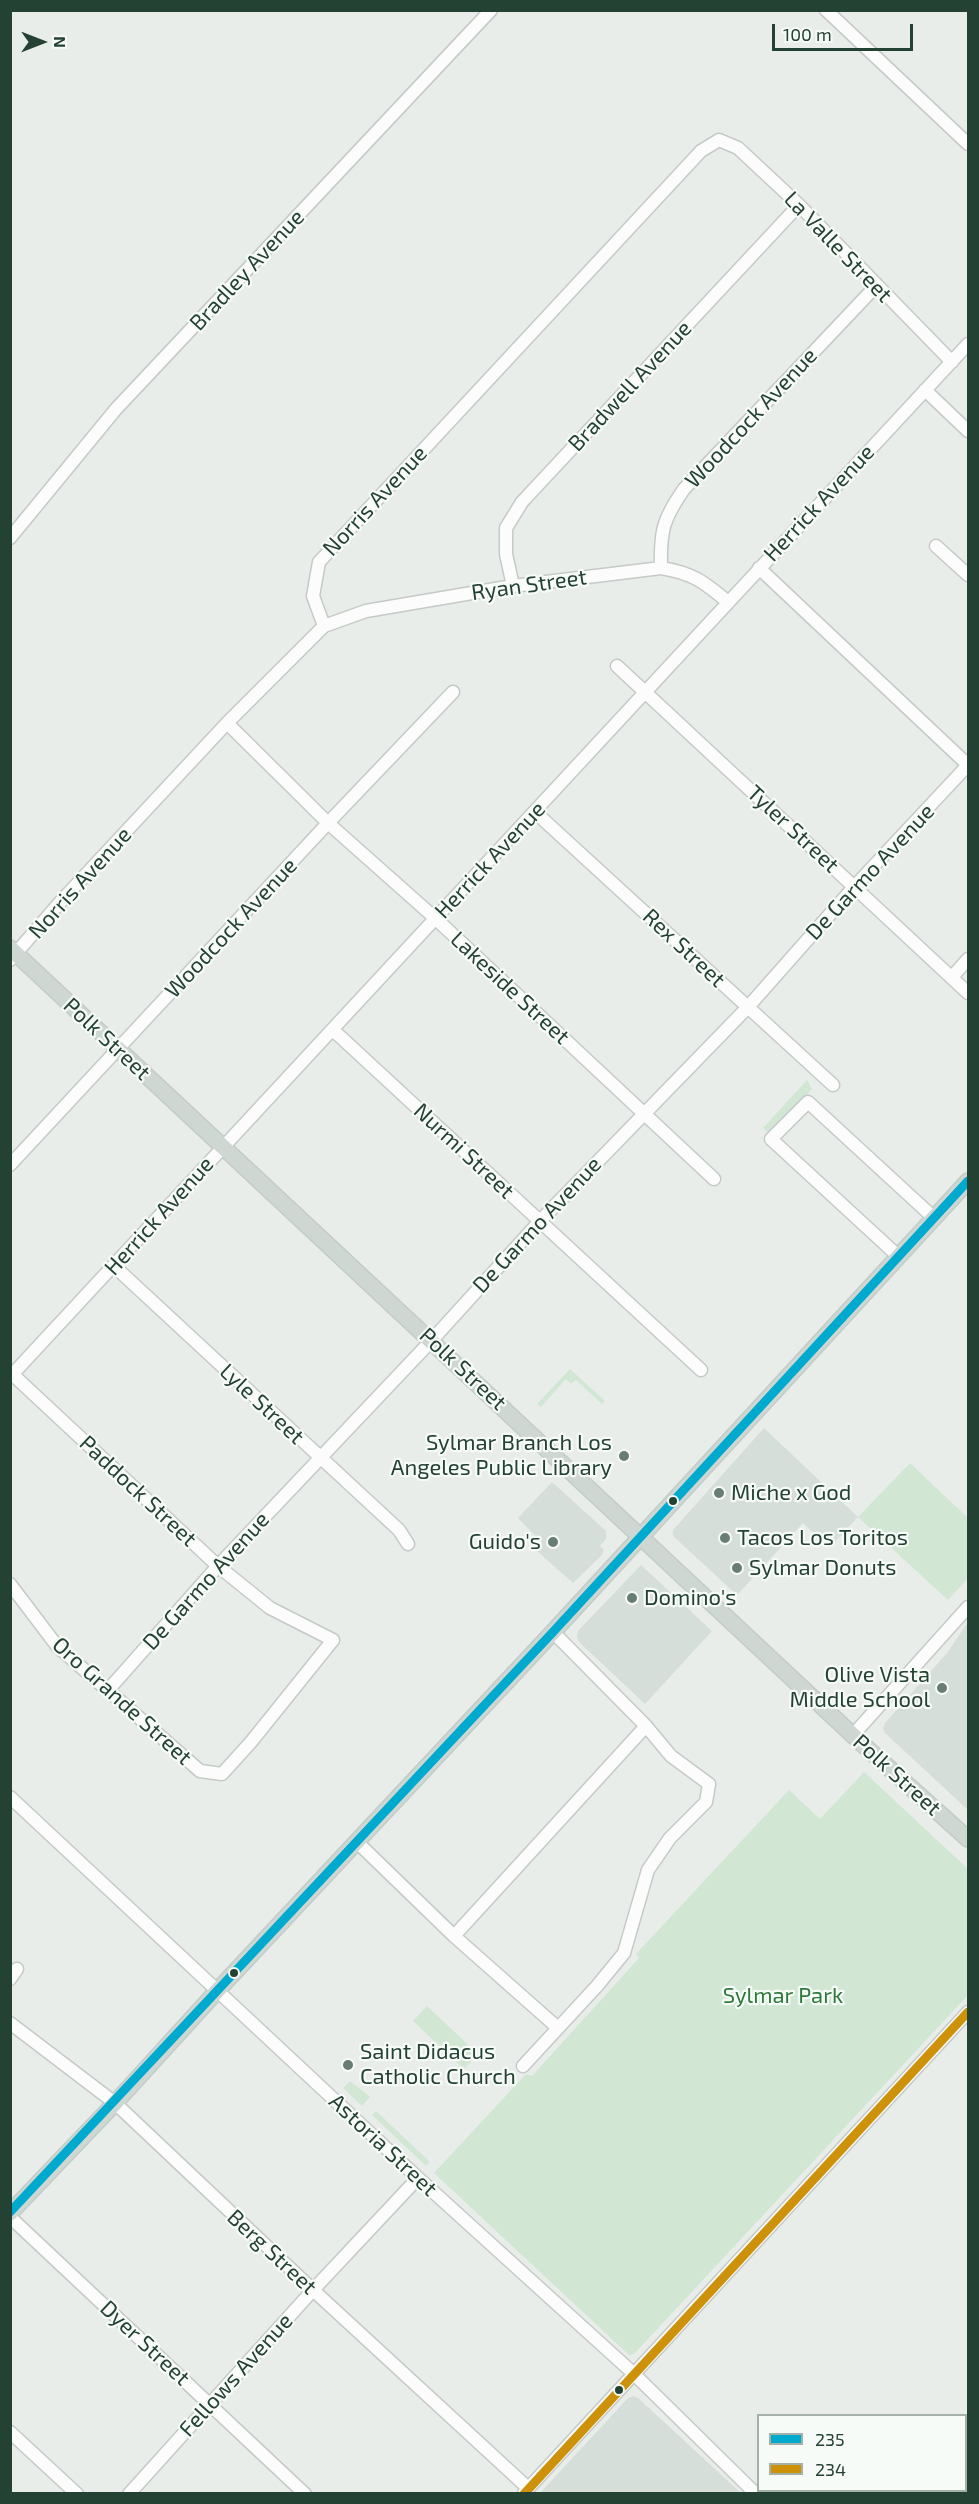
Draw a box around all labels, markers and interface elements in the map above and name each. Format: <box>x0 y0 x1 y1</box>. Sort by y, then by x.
north arrow <box>12 12 72 72</box>
scale bar <box>775 12 916 50</box>
text: 100 m <box>783 23 832 45</box>
text: N <box>51 36 70 48</box>
street label: La Valle Street <box>778 186 898 308</box>
street label: Bradley Avenue <box>184 204 310 336</box>
street label: Bradwell Avenue <box>563 315 697 457</box>
street label: Woodcock Avenue <box>679 343 823 493</box>
street label: Herrick Avenue <box>758 439 880 567</box>
street label: Norris Avenue <box>317 440 433 562</box>
street label: Ryan Street <box>470 564 588 606</box>
street label: Tyler Street <box>742 780 844 878</box>
street label: Herrick Avenue <box>429 796 551 924</box>
street label: De Garmo Avenue <box>800 798 940 946</box>
street label: Norris Avenue <box>23 822 137 944</box>
street label: Woodcock Avenue <box>159 853 303 1003</box>
street label: Rex Street <box>637 903 731 993</box>
street label: Lakeside Street <box>445 926 575 1050</box>
street label: Polk Street <box>58 992 156 1086</box>
street label: Nurmi Street <box>408 1098 520 1204</box>
street label: Herrick Avenue <box>99 1151 219 1281</box>
street label: De Garmo Avenue <box>467 1151 607 1299</box>
street label: Polk Street <box>414 1322 512 1416</box>
street label: Lyle Street <box>214 1358 310 1450</box>
street label: Paddock Street <box>74 1430 202 1552</box>
place label: Sylmar Branch Los Angeles Public Library <box>391 1430 612 1482</box>
marker: Sylmar Branch Los Angeles Public Library <box>617 1449 631 1463</box>
place label: Miche x God <box>731 1480 851 1506</box>
marker: Miche x God <box>712 1486 726 1500</box>
unlabelled marker <box>667 1495 679 1507</box>
street label: De Garmo Avenue <box>137 1507 275 1655</box>
place label: Tacos Los Toritos <box>737 1525 908 1551</box>
place label: Guido's <box>469 1529 541 1555</box>
marker: Tacos Los Toritos <box>718 1531 732 1545</box>
marker: Guido's <box>546 1535 560 1549</box>
place label: Sylmar Donuts <box>749 1555 896 1581</box>
marker: Sylmar Donuts <box>730 1561 744 1575</box>
place label: Domino's <box>644 1585 736 1611</box>
marker: Domino's <box>625 1591 639 1605</box>
street label: Oro Grande Street <box>47 1631 197 1771</box>
place label: Olive Vista Middle School <box>789 1662 930 1714</box>
marker: Olive Vista Middle School <box>935 1681 949 1695</box>
street label: Polk Street <box>848 1729 946 1821</box>
unlabelled marker <box>228 1967 240 1979</box>
park label: Sylmar Park <box>723 1983 843 2009</box>
place label: Saint Didacus Catholic Church <box>360 2039 516 2090</box>
marker: Saint Didacus Catholic Church <box>341 2058 355 2072</box>
street label: Astoria Street <box>323 2088 443 2202</box>
street label: Berg Street <box>222 2204 322 2300</box>
street label: Dyer Street <box>95 2295 195 2391</box>
street label: Fellows Avenue <box>174 2308 298 2442</box>
unlabelled marker <box>613 2384 625 2396</box>
legend <box>757 2414 967 2492</box>
text: 235 <box>815 2428 845 2450</box>
text: 234 <box>815 2458 846 2480</box>

